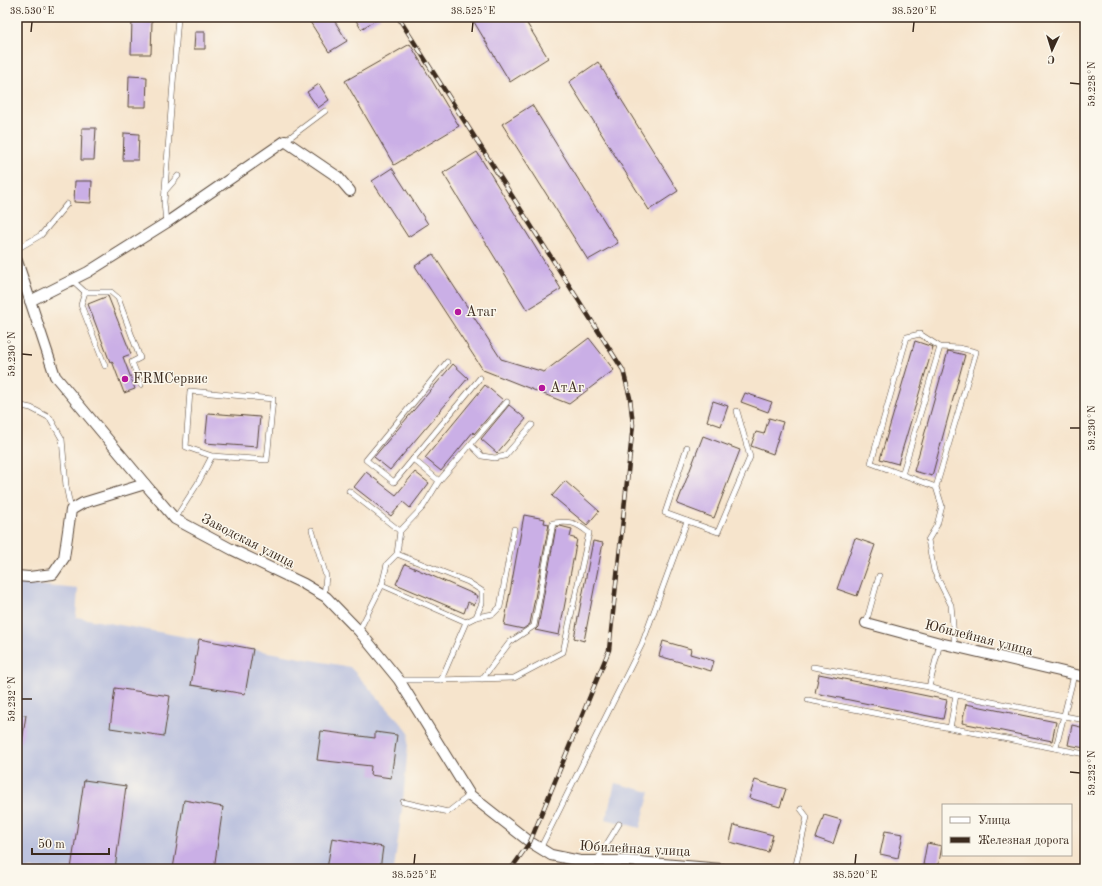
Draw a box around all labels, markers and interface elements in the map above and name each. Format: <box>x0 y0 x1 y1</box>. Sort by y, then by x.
text: 38.530°E <box>10 6 54 16</box>
text: 38.525°E <box>451 6 495 16</box>
text: 38.520°E <box>892 6 936 16</box>
north arrow <box>1032 30 1072 70</box>
text: С <box>1047 53 1055 64</box>
text: 59.228°N <box>1087 61 1097 107</box>
place label: Атаг <box>466 305 496 319</box>
marker: Атаг <box>453 307 463 317</box>
text: 59.230°N <box>7 331 17 377</box>
place label: FRMСервис <box>133 372 208 386</box>
marker: FRMСервис <box>120 374 130 384</box>
place label: АтАг <box>550 381 584 395</box>
marker: АтАг <box>537 383 547 393</box>
text: 59.230°N <box>1087 405 1097 451</box>
street label: Заводская улица <box>199 511 297 571</box>
street label: Юбилейная улица <box>923 618 1035 658</box>
text: 59.232°N <box>7 676 17 722</box>
text: 59.232°N <box>1087 750 1097 796</box>
legend <box>942 804 1072 856</box>
text: Улица <box>978 815 1011 827</box>
scale bar <box>32 830 109 856</box>
text: Железная дорога <box>978 835 1069 847</box>
text: 50 m <box>38 838 65 851</box>
street label: Юбилейная улица <box>579 839 691 859</box>
text: 38.525°E <box>392 870 436 880</box>
text: 38.520°E <box>833 870 877 880</box>

